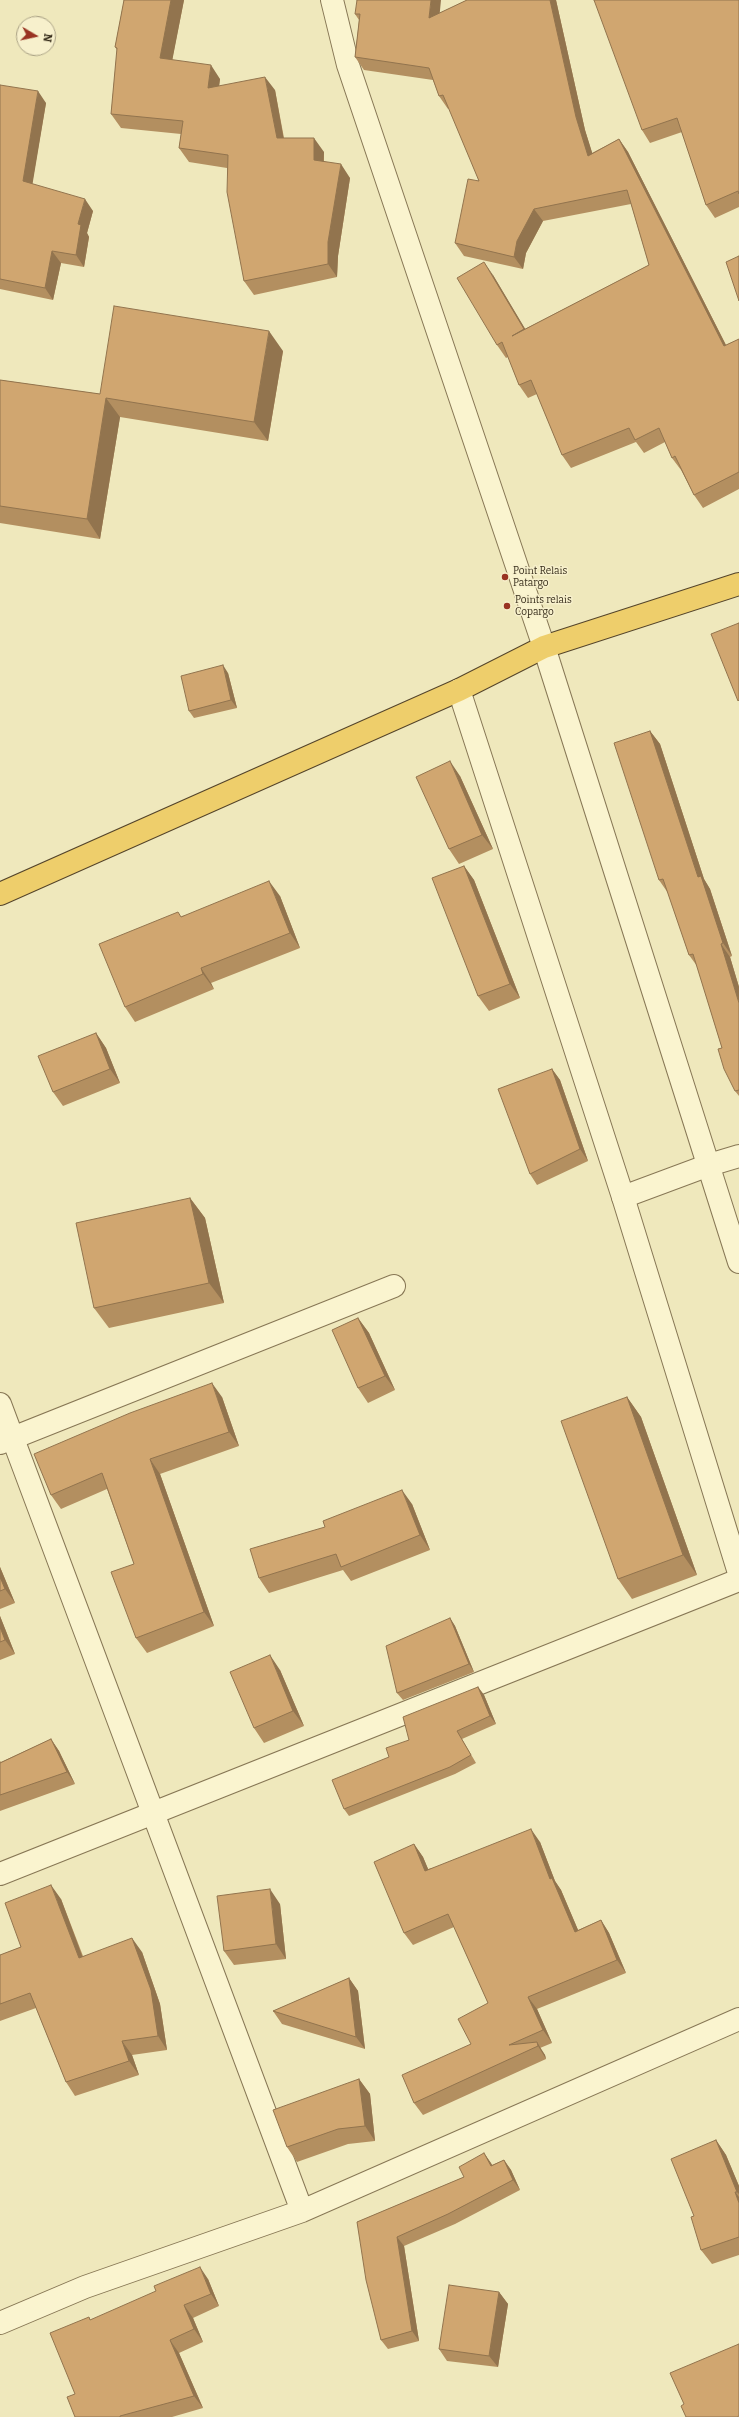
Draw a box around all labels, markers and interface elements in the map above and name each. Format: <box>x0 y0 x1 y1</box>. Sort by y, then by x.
north arrow <box>16 16 56 56</box>
text: N <box>40 33 54 43</box>
place label: Point Relais Patargo <box>513 565 567 588</box>
marker: Point Relais Patargo <box>500 572 510 582</box>
place label: Points relais Copargo <box>515 594 572 618</box>
marker: Points relais Copargo <box>502 601 512 611</box>

